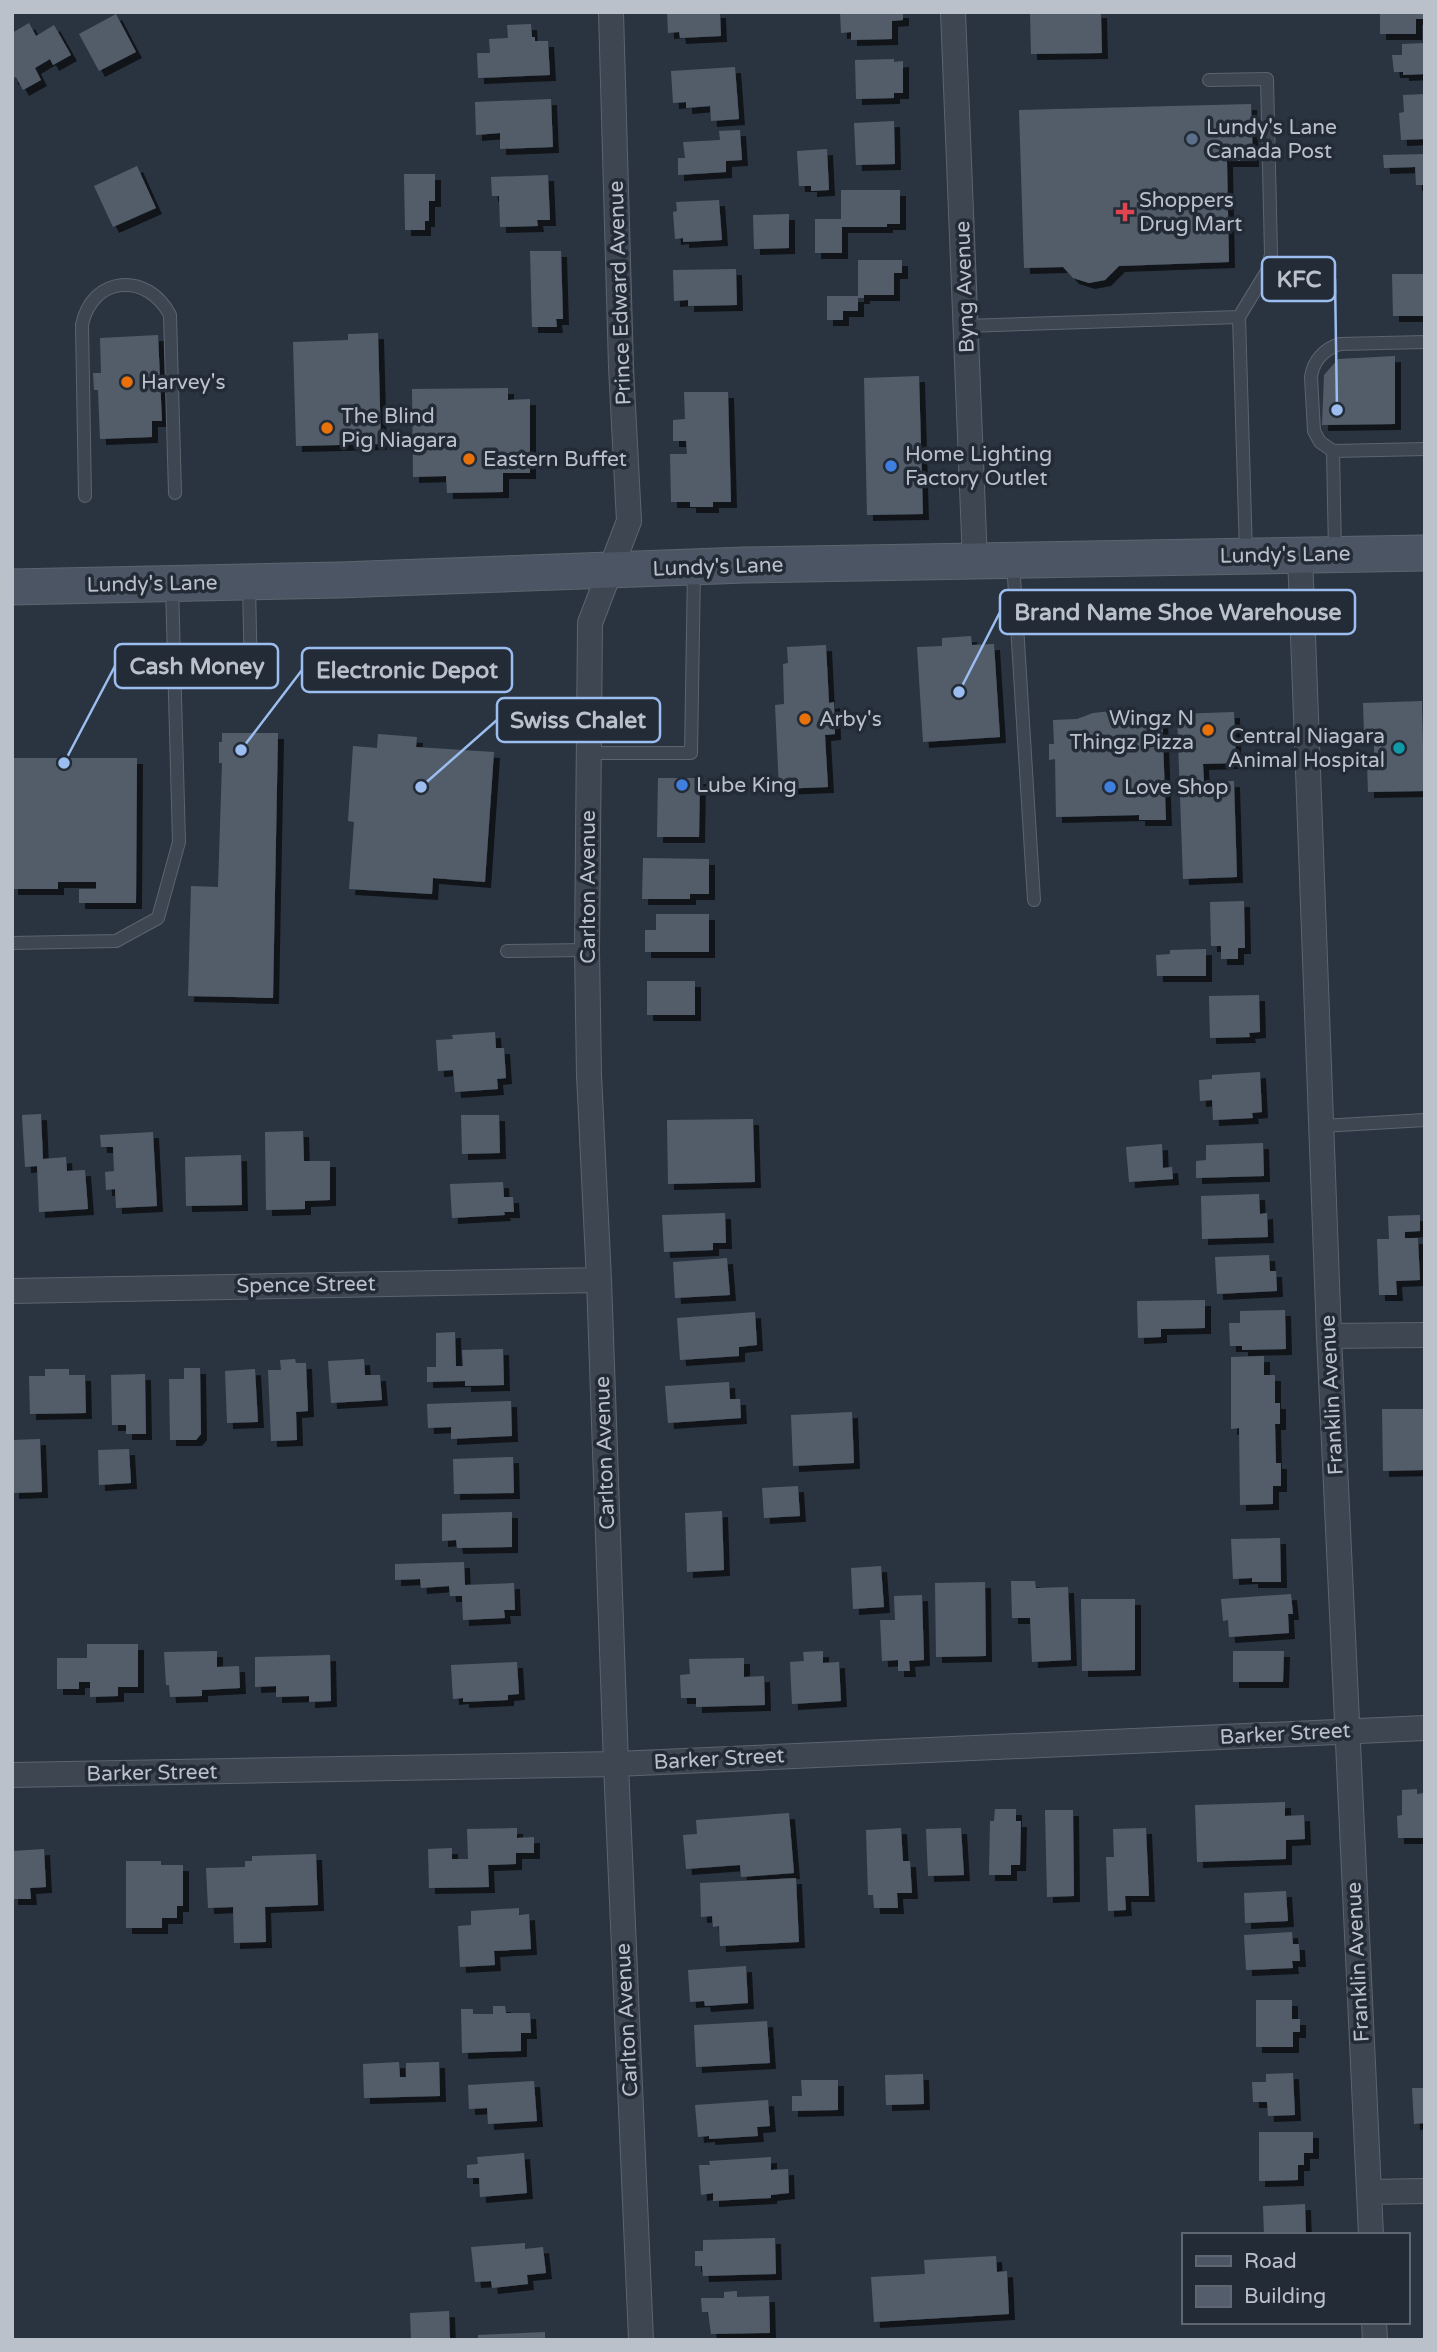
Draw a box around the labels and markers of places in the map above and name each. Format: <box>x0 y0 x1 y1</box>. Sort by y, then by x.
place label: Lundy's Lane Canada Post <box>1206 115 1337 164</box>
marker: Lundy's Lane Canada Post <box>1184 131 1200 147</box>
place label: Shoppers Drug Mart <box>1139 188 1242 237</box>
marker: Shoppers Drug Mart <box>1117 204 1133 220</box>
callout: KFC <box>1262 257 1335 301</box>
place label: Harvey's <box>141 370 225 395</box>
marker: Harvey's <box>119 374 135 390</box>
place label: The Blind Pig Niagara <box>341 404 457 453</box>
marker: The Blind Pig Niagara <box>319 420 335 436</box>
place label: Home Lighting Factory Outlet <box>905 442 1052 491</box>
place label: Eastern Buffet <box>483 447 627 472</box>
marker: Eastern Buffet <box>461 451 477 467</box>
marker: Home Lighting Factory Outlet <box>883 458 899 474</box>
callout: Brand Name Shoe Warehouse <box>1000 590 1355 634</box>
callout: Cash Money <box>115 644 278 688</box>
callout: Electronic Depot <box>302 648 512 692</box>
callout: Swiss Chalet <box>497 698 660 742</box>
place label: Wingz N Thingz Pizza <box>1069 706 1194 755</box>
place label: Arby's <box>819 707 882 732</box>
marker: Arby's <box>797 711 813 727</box>
marker: Wingz N Thingz Pizza <box>1200 722 1216 738</box>
place label: Central Niagara Animal Hospital <box>1228 724 1385 773</box>
marker: Central Niagara Animal Hospital <box>1391 740 1407 756</box>
place label: Lube King <box>696 773 797 798</box>
place label: Love Shop <box>1124 775 1229 800</box>
marker: Lube King <box>674 777 690 793</box>
marker: Love Shop <box>1102 779 1118 795</box>

